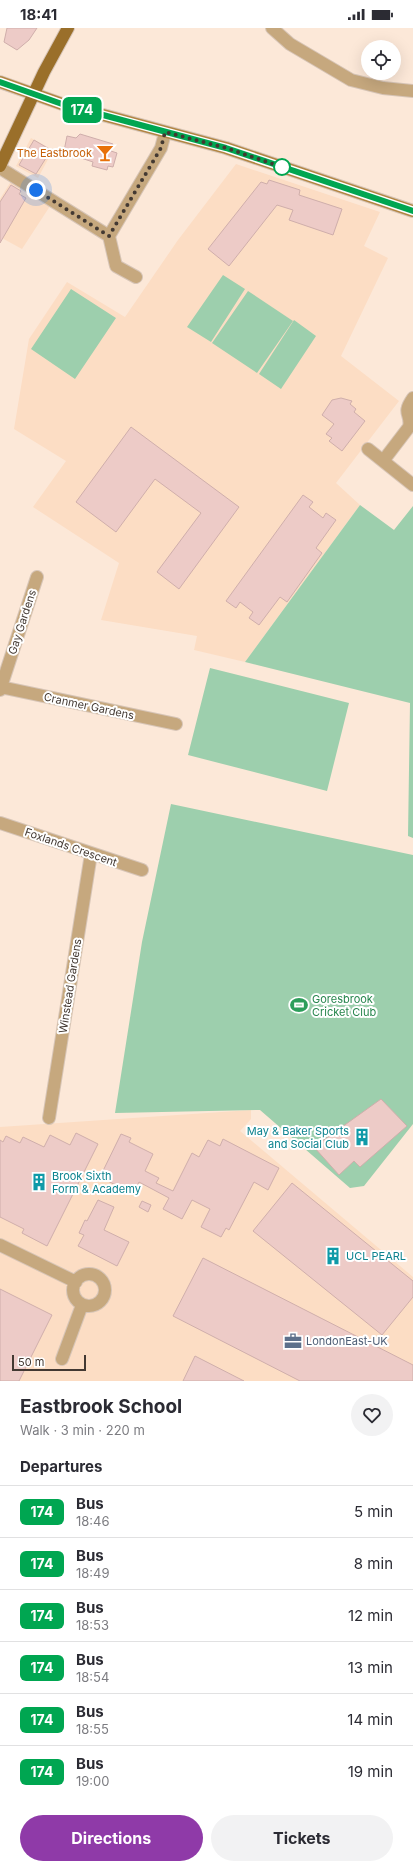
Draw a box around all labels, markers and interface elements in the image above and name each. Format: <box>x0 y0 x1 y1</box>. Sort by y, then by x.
text: 18:41 <box>20 5 57 24</box>
map controls <box>361 40 401 80</box>
button: locate <box>361 40 401 80</box>
line badge: 174 <box>59 97 105 123</box>
text: 174 <box>71 101 93 118</box>
bar icon: The Eastbrook <box>95 143 115 163</box>
place label: The Eastbrook <box>17 146 92 160</box>
unlabelled marker <box>273 158 291 176</box>
your location <box>26 180 46 200</box>
street label: Gay Gardens <box>5 588 39 656</box>
street label: Cranmer Gardens <box>43 690 136 722</box>
street label: Foxlands Crescent <box>23 825 119 869</box>
street label: Winstead Gardens <box>56 937 84 1034</box>
place label: Goresbrook Cricket Club <box>312 992 376 1019</box>
sports icon: Goresbrook Cricket Club <box>289 995 309 1015</box>
place label: May & Baker Sports and Social Club <box>247 1124 349 1151</box>
building icon: May & Baker Sports and Social Club <box>352 1127 372 1147</box>
place label: Brook Sixth Form & Academy <box>52 1169 141 1196</box>
building icon: Brook Sixth Form & Academy <box>29 1172 49 1192</box>
building icon: UCL PEARL <box>323 1246 343 1266</box>
place label: UCL PEARL <box>346 1249 406 1263</box>
office icon: LondonEast-UK <box>283 1331 303 1351</box>
place label: LondonEast-UK <box>306 1334 388 1348</box>
scale bar <box>12 1353 86 1372</box>
text: 50 m <box>18 1355 44 1369</box>
button: heart <box>351 1394 393 1436</box>
text: Eastbrook School <box>20 1395 182 1418</box>
text: Walk · 3 min · 220 m <box>20 1422 145 1438</box>
text: Departures <box>20 1457 102 1476</box>
text: Bus <box>76 1494 104 1513</box>
text: 5 min <box>354 1502 393 1521</box>
text: 174 <box>31 1503 53 1520</box>
text: 18:46 <box>76 1513 110 1529</box>
text: Bus <box>76 1546 104 1565</box>
text: 8 min <box>354 1554 393 1573</box>
text: 174 <box>31 1555 53 1572</box>
text: 18:49 <box>76 1565 110 1581</box>
text: Bus <box>76 1598 104 1617</box>
text: 12 min <box>348 1606 393 1625</box>
text: 174 <box>31 1607 53 1624</box>
text: 18:53 <box>76 1617 109 1633</box>
text: Bus <box>76 1650 104 1669</box>
text: 13 min <box>348 1658 393 1677</box>
text: 174 <box>31 1659 53 1676</box>
text: 18:54 <box>76 1669 109 1685</box>
text: Bus <box>76 1702 104 1721</box>
text: 14 min <box>347 1710 393 1729</box>
text: 174 <box>31 1711 53 1728</box>
text: 18:55 <box>76 1721 109 1737</box>
text: Bus <box>76 1754 104 1773</box>
text: 19 min <box>348 1762 393 1781</box>
text: 174 <box>31 1763 53 1780</box>
text: 19:00 <box>76 1773 110 1789</box>
button: Directions <box>20 1815 203 1861</box>
button: Tickets <box>211 1815 393 1861</box>

